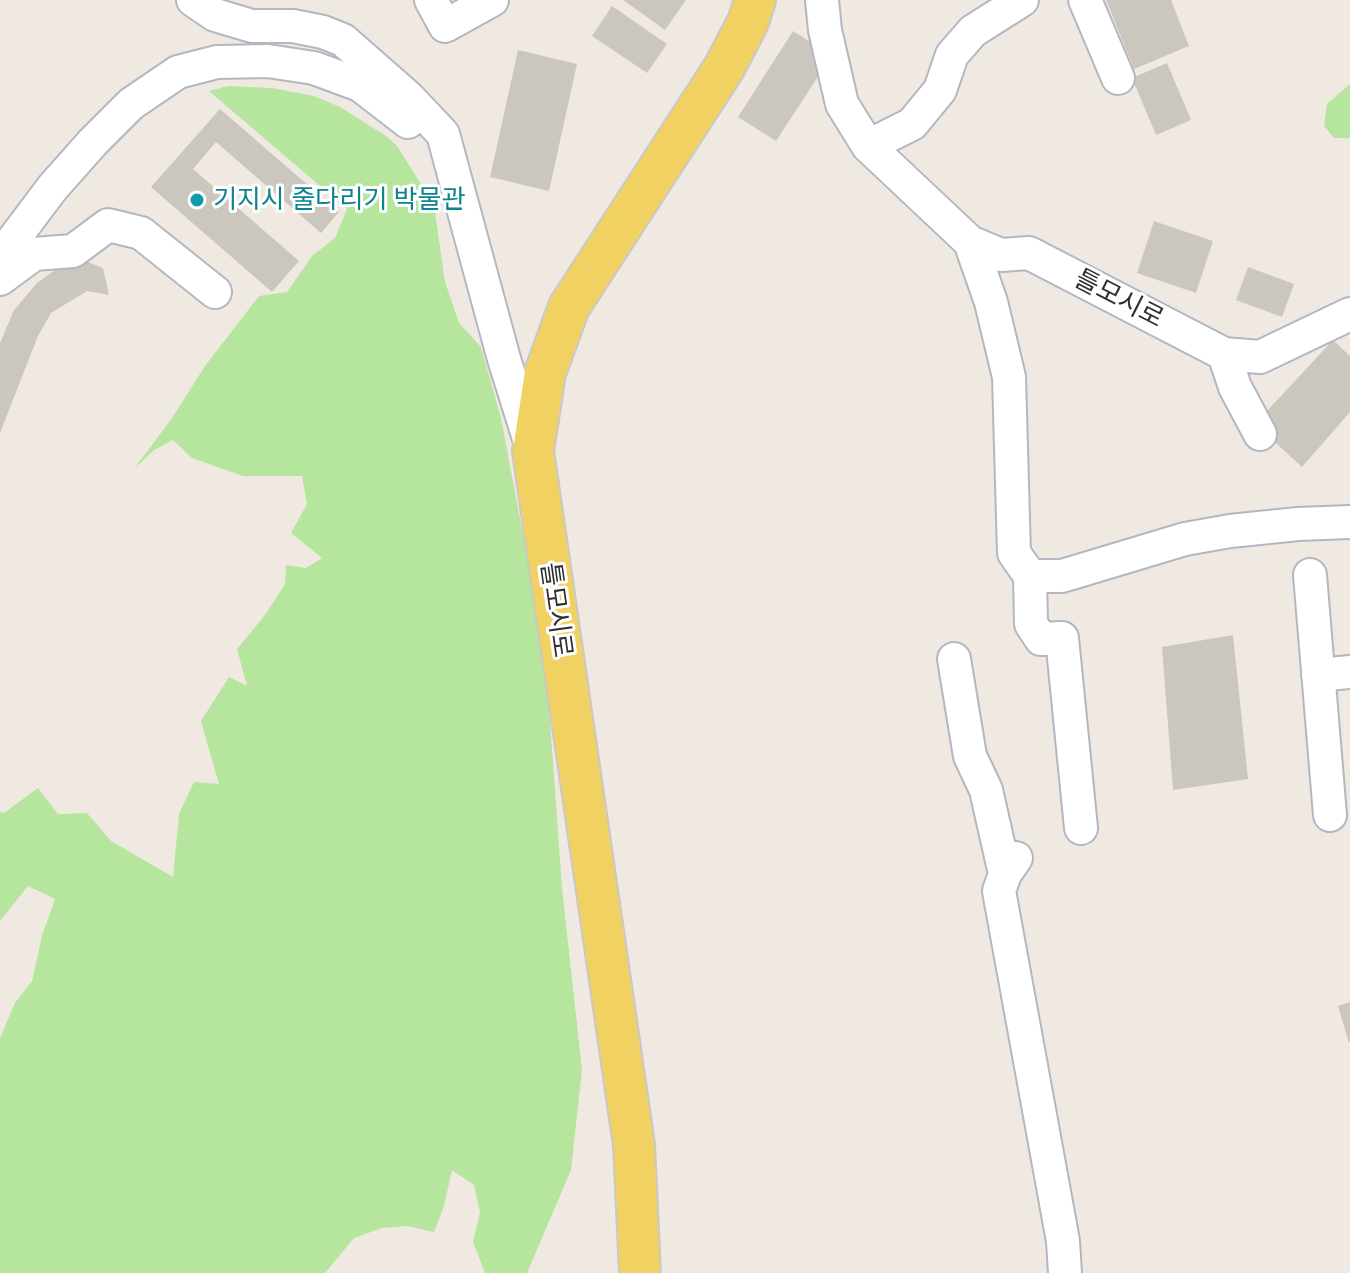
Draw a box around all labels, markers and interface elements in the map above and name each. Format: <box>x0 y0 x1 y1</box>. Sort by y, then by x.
place label: 기지시 줄다리기 박물관 <box>213 184 465 216</box>
marker: 기지시 줄다리기 박물관 <box>188 191 206 209</box>
street label: 틀모시로 <box>1069 263 1169 335</box>
street label: 틀모시로 <box>534 560 578 660</box>

